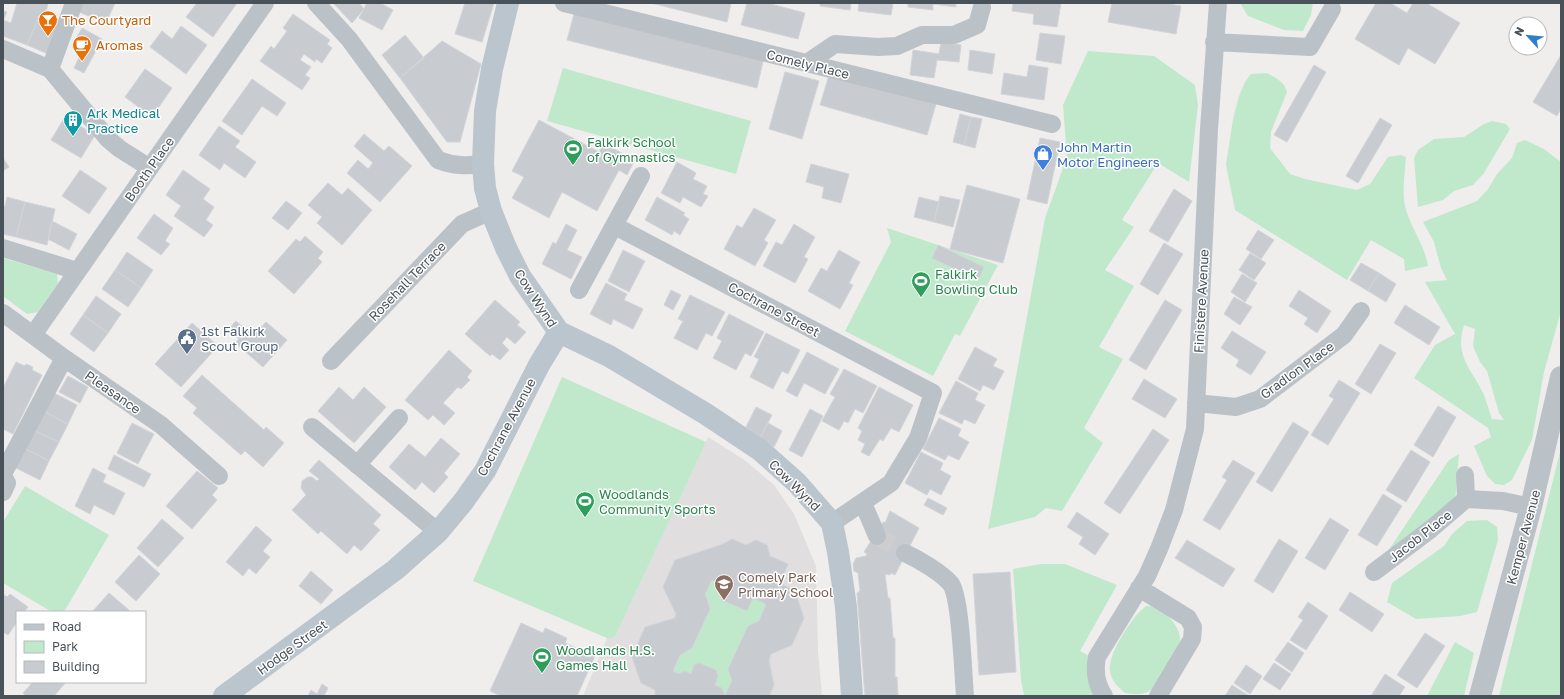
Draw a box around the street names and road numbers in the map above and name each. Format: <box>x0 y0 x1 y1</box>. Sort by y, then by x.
street label: Comely Place <box>765 46 851 82</box>
street label: Booth Place <box>121 134 177 204</box>
street label: Rosehall Terrace <box>365 238 449 324</box>
street label: Finistere Avenue <box>1190 249 1212 353</box>
street label: Cow Wynd <box>511 266 561 330</box>
street label: Cochrane Street <box>726 278 822 340</box>
street label: Gradlon Place <box>1257 338 1337 402</box>
street label: Pleasance <box>82 367 144 417</box>
street label: Cochrane Avenue <box>473 375 539 479</box>
street label: Cow Wynd <box>766 456 824 514</box>
street label: Kemper Avenue <box>1503 488 1543 586</box>
street label: Jacob Place <box>1385 507 1455 565</box>
street label: Hodge Street <box>254 616 330 678</box>

